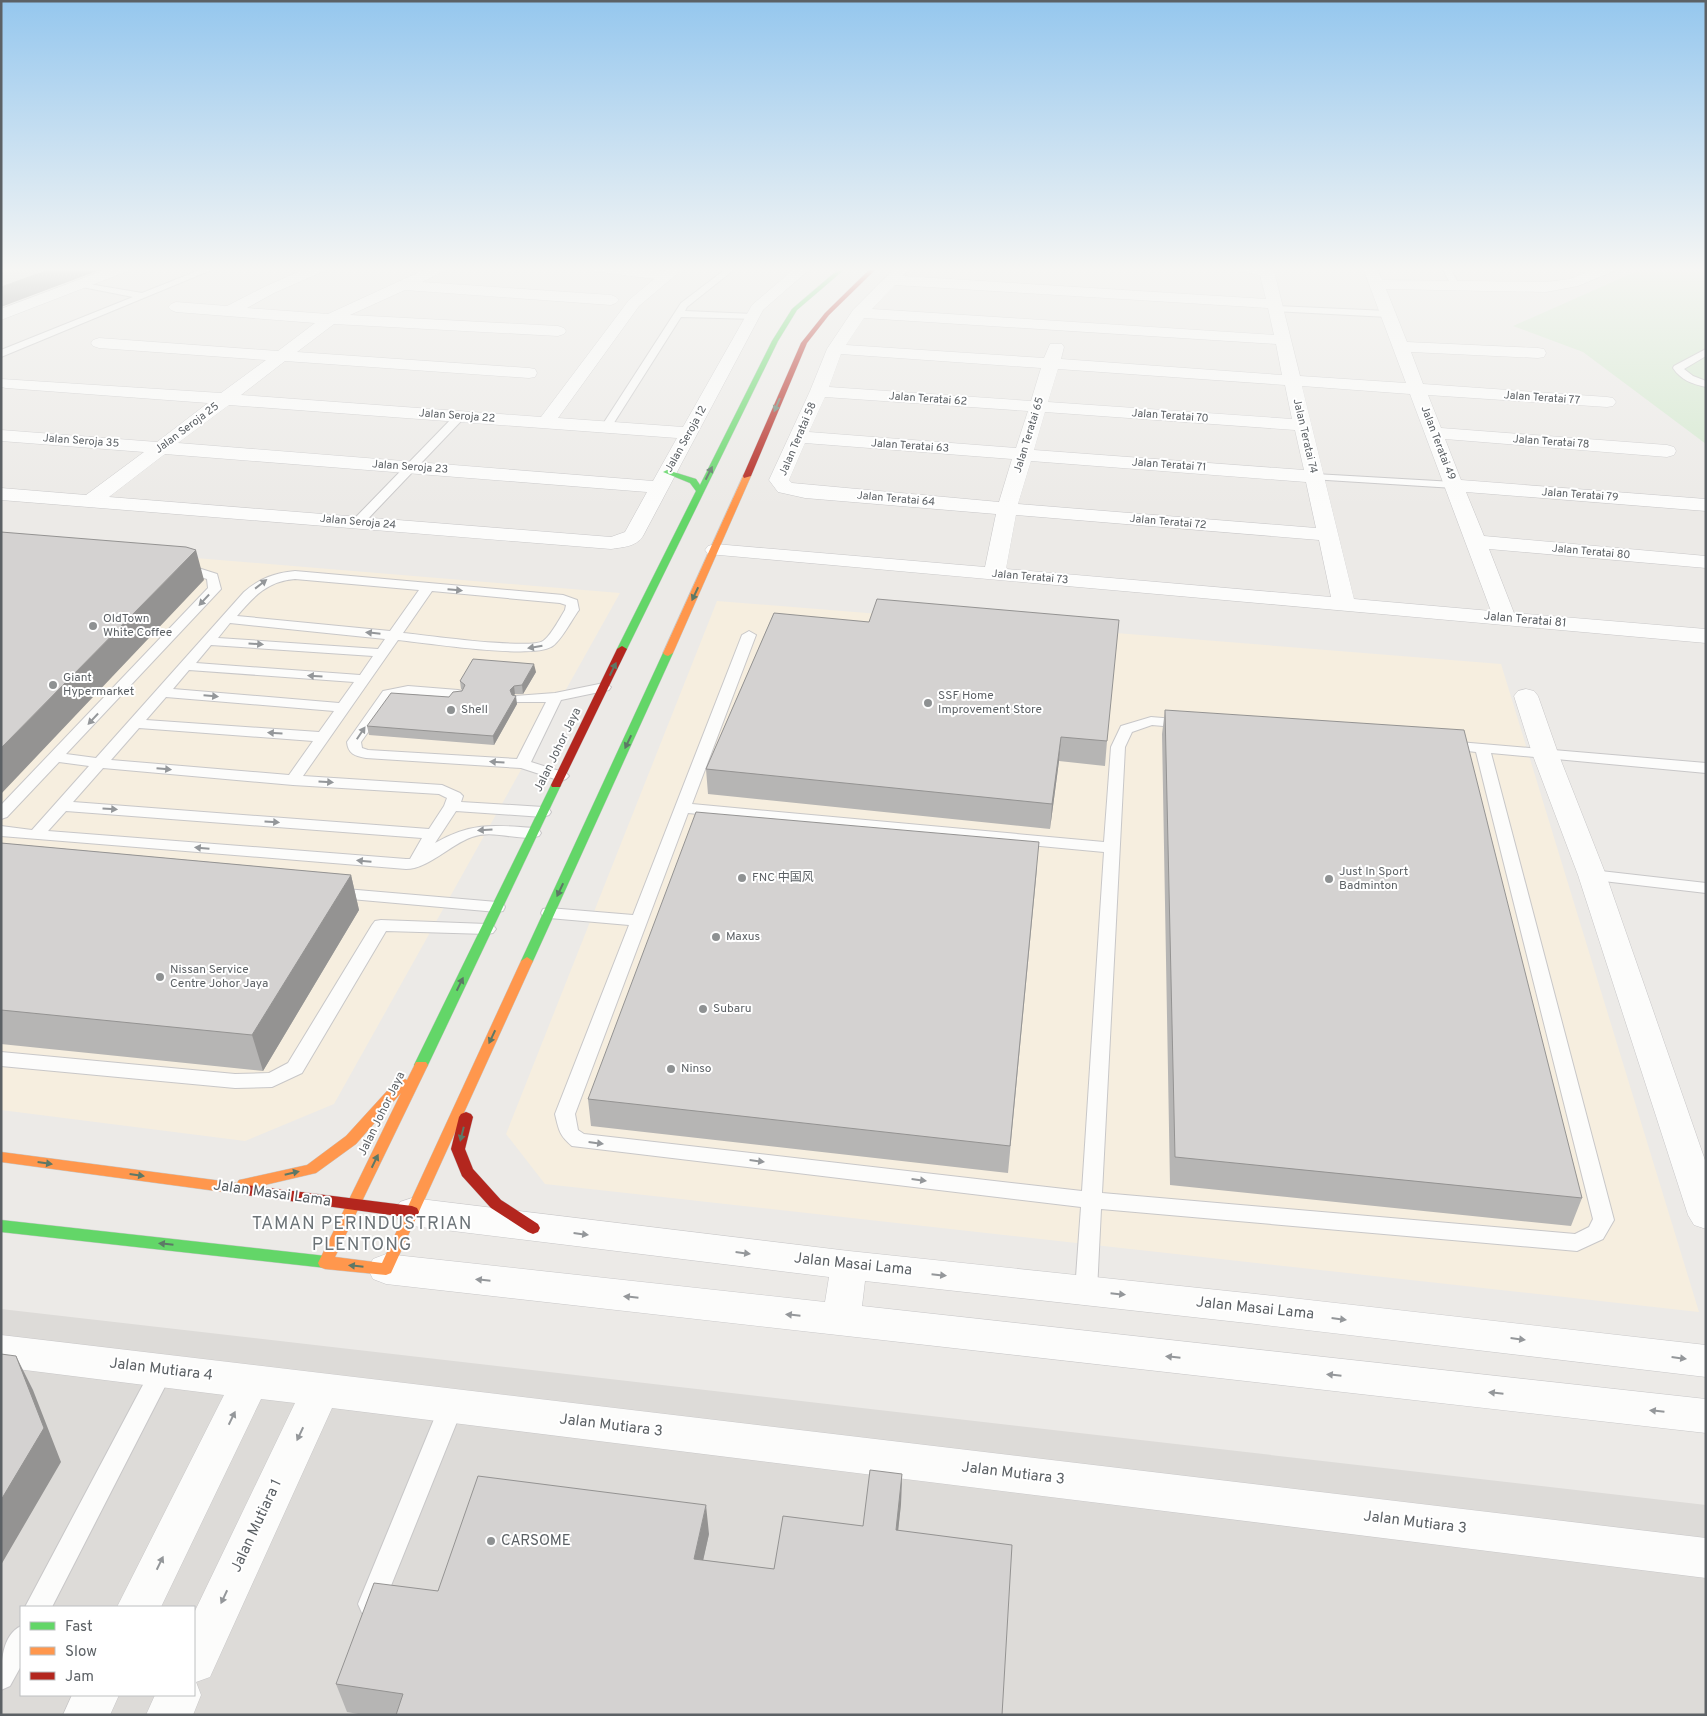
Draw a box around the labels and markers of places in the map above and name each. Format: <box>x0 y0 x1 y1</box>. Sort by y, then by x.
place label: OldTown White Coffee <box>103 611 172 641</box>
marker: OldTown White Coffee <box>87 620 99 632</box>
place label: Giant Hypermarket <box>63 670 134 700</box>
marker: Giant Hypermarket <box>47 679 59 691</box>
place label: SSF Home Improvement Store <box>938 688 1042 718</box>
marker: SSF Home Improvement Store <box>922 697 934 709</box>
place label: Shell <box>461 702 488 718</box>
marker: Shell <box>445 704 457 716</box>
place label: Just In Sport Badminton <box>1339 864 1408 894</box>
place label: FNC 中国风 <box>752 870 814 886</box>
marker: FNC 中国风 <box>736 872 748 884</box>
marker: Just In Sport Badminton <box>1323 873 1335 885</box>
place label: Maxus <box>726 929 760 945</box>
marker: Maxus <box>710 931 722 943</box>
place label: Nissan Service Centre Johor Jaya <box>170 962 268 992</box>
marker: Nissan Service Centre Johor Jaya <box>154 971 166 983</box>
place label: Subaru <box>713 1001 752 1017</box>
marker: Subaru <box>697 1003 709 1015</box>
place label: Ninso <box>681 1061 712 1077</box>
marker: Ninso <box>665 1063 677 1075</box>
place label: CARSOME <box>501 1532 571 1551</box>
marker: CARSOME <box>485 1535 497 1547</box>

